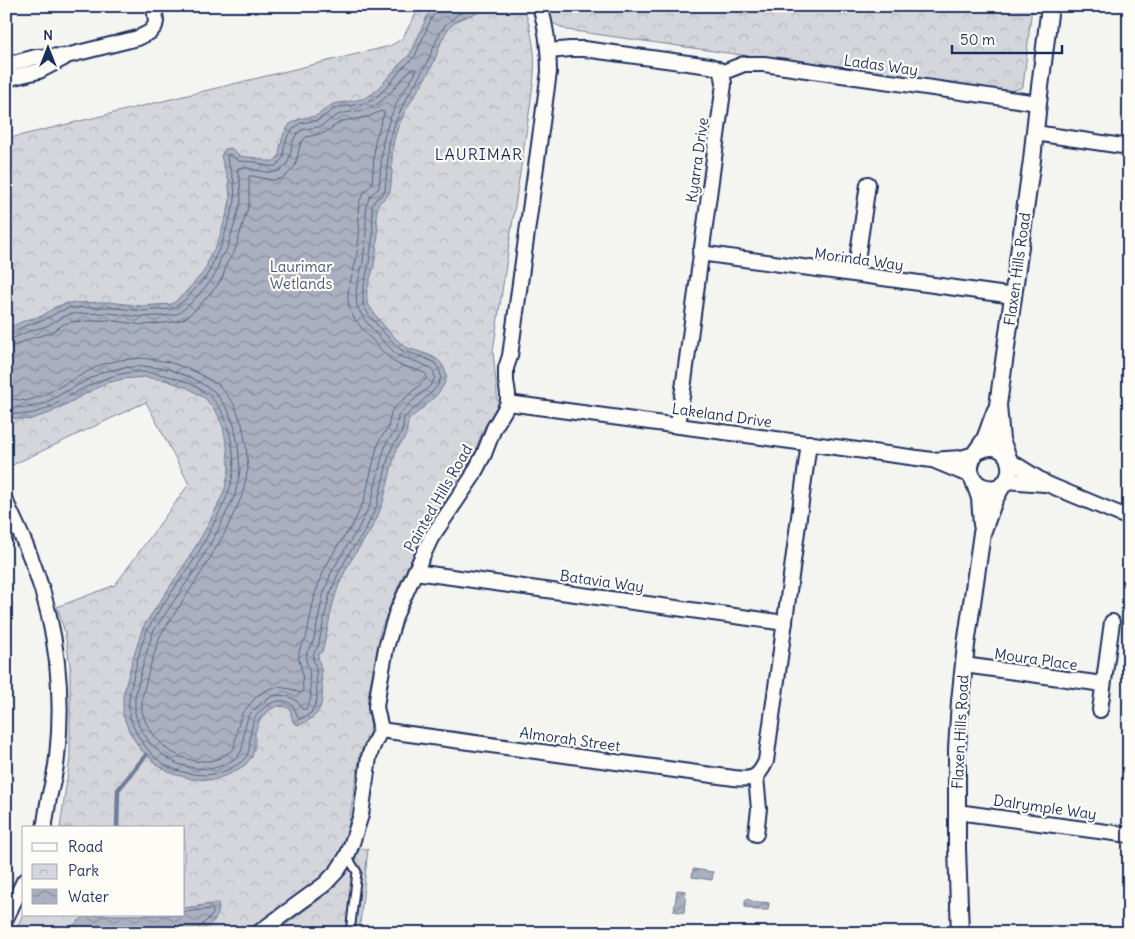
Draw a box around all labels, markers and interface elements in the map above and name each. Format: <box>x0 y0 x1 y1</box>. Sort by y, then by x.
north arrow <box>22 22 72 72</box>
scale bar <box>952 22 1062 54</box>
text: N <box>43 26 53 44</box>
text: 50 m <box>960 30 995 49</box>
street label: Ladas Way <box>843 50 919 80</box>
street label: Kyarra Drive <box>682 116 712 204</box>
district label: LAURIMAR <box>435 144 523 164</box>
street label: Flaxen Hills Road <box>1000 211 1034 327</box>
street label: Morinda Way <box>813 243 905 275</box>
park label: Laurimar Wetlands <box>270 257 332 293</box>
street label: Lakeland Drive <box>671 399 773 431</box>
street label: Painted Hills Road <box>400 441 477 555</box>
street label: Batavia Way <box>559 566 645 596</box>
street label: Moura Place <box>993 644 1079 674</box>
street label: Flaxen Hills Road <box>948 674 972 789</box>
street label: Almorah Street <box>518 723 622 755</box>
street label: Dalrymple Way <box>992 790 1098 824</box>
legend <box>22 826 185 916</box>
text: Road <box>68 837 103 856</box>
text: Park <box>68 861 99 880</box>
text: Water <box>68 887 109 906</box>

